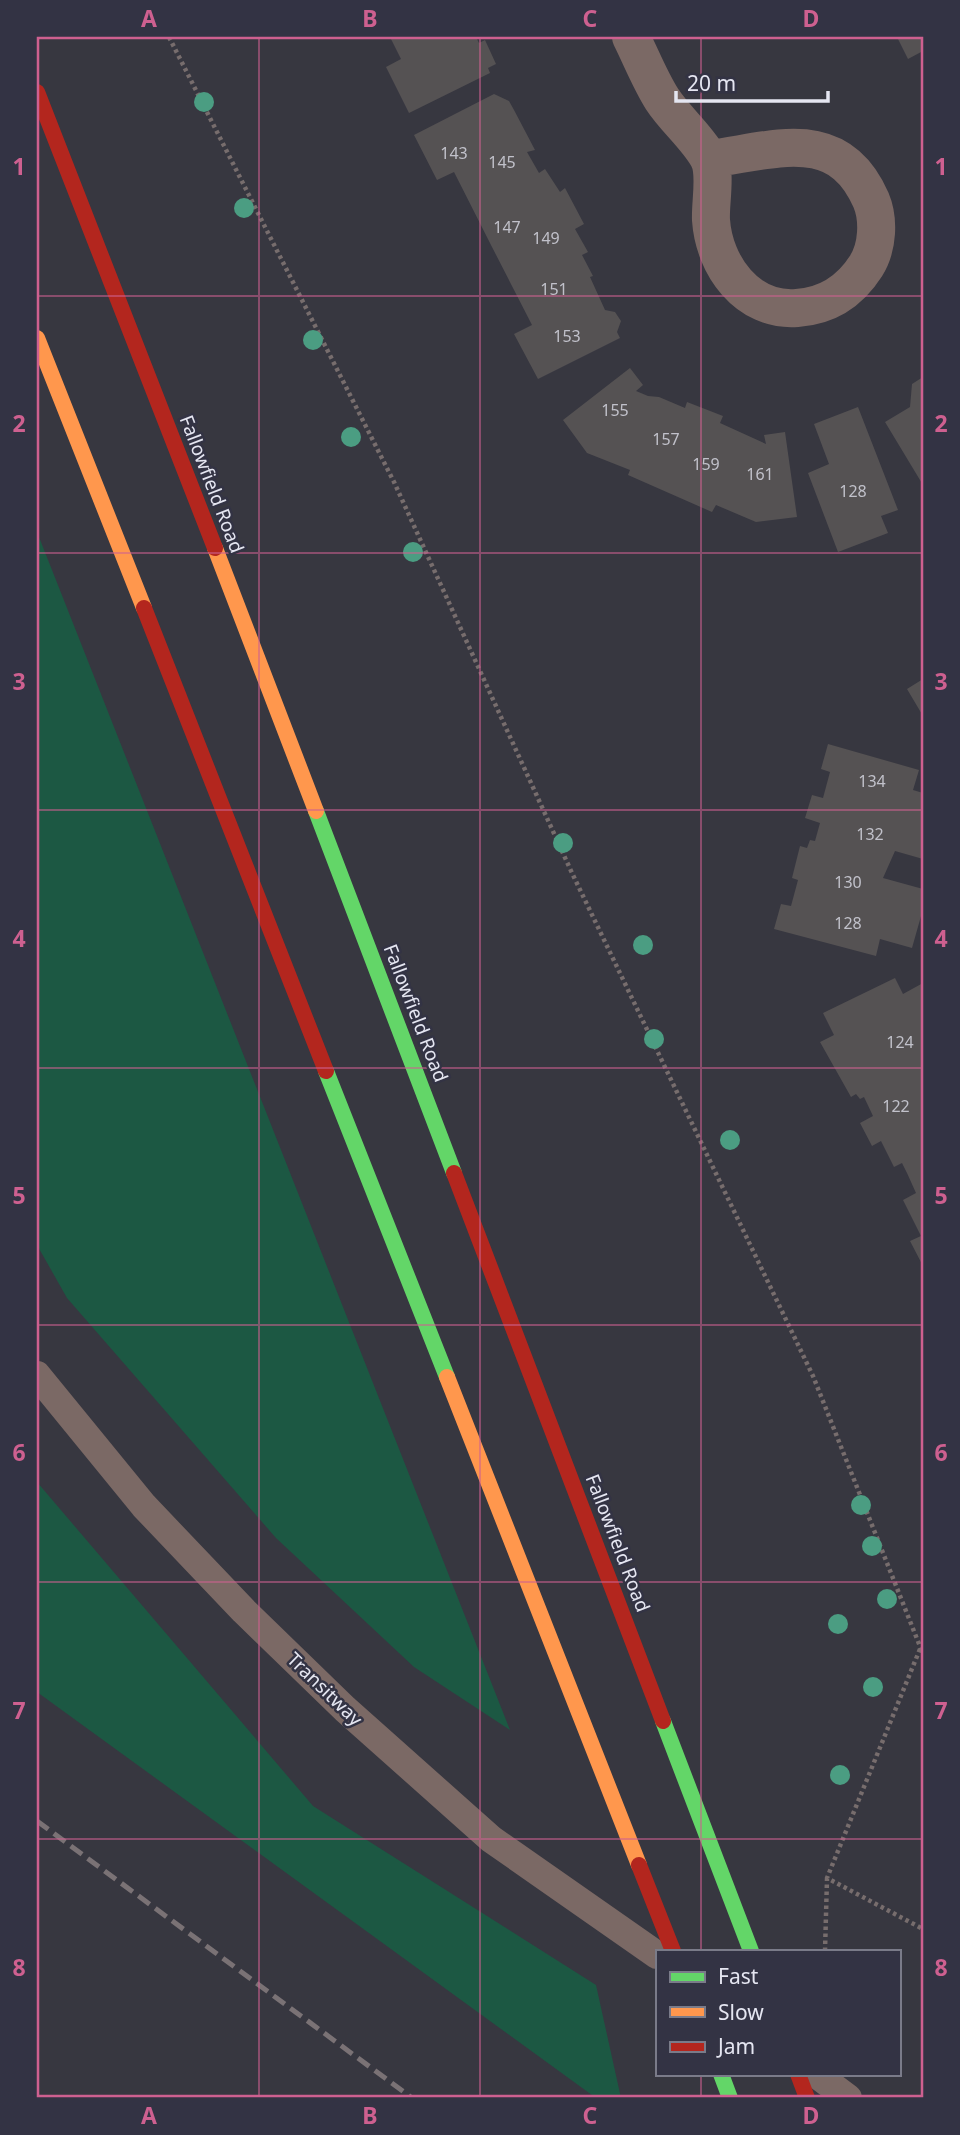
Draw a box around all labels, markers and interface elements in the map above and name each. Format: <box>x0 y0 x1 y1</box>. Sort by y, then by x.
text: A <box>141 2 157 34</box>
text: B <box>362 2 378 34</box>
text: C <box>583 2 598 34</box>
text: D <box>803 2 819 34</box>
scale bar <box>676 60 829 104</box>
text: 20 m <box>687 69 736 97</box>
house number: 143 <box>440 142 468 164</box>
text: 1 <box>12 150 26 182</box>
text: 1 <box>934 150 948 182</box>
house number: 145 <box>488 151 516 173</box>
house number: 147 <box>493 216 521 238</box>
house number: 149 <box>532 227 560 249</box>
house number: 151 <box>540 278 568 300</box>
house number: 153 <box>553 325 581 347</box>
house number: 155 <box>601 399 629 421</box>
text: 2 <box>12 407 26 439</box>
text: 2 <box>934 407 948 439</box>
street label: Fallowfield Road <box>174 411 250 557</box>
house number: 157 <box>652 428 680 450</box>
house number: 159 <box>692 453 720 475</box>
house number: 161 <box>746 463 774 485</box>
house number: 128 <box>839 480 867 502</box>
text: 3 <box>12 665 26 697</box>
text: 3 <box>934 665 948 697</box>
house number: 134 <box>858 770 886 792</box>
house number: 132 <box>856 823 884 845</box>
house number: 130 <box>834 871 862 893</box>
house number: 128 <box>834 912 862 934</box>
text: 4 <box>12 922 26 954</box>
text: 4 <box>934 922 948 954</box>
street label: Fallowfield Road <box>378 940 454 1086</box>
house number: 124 <box>886 1031 914 1053</box>
house number: 122 <box>882 1095 910 1117</box>
text: 5 <box>12 1179 26 1211</box>
text: 5 <box>934 1179 948 1211</box>
text: 6 <box>12 1436 26 1468</box>
text: 6 <box>934 1436 948 1468</box>
street label: Fallowfield Road <box>580 1470 656 1616</box>
street label: Transitway <box>282 1646 369 1732</box>
text: 7 <box>12 1694 26 1726</box>
text: 7 <box>934 1694 948 1726</box>
legend <box>656 1950 900 2076</box>
text: 8 <box>12 1951 26 1983</box>
text: 8 <box>934 1951 948 1983</box>
text: Fast <box>718 1962 759 1990</box>
text: Slow <box>718 1998 764 2026</box>
text: Jam <box>716 2032 755 2060</box>
text: A <box>141 2099 157 2131</box>
text: B <box>362 2099 378 2131</box>
text: C <box>583 2099 598 2131</box>
text: D <box>803 2099 819 2131</box>

